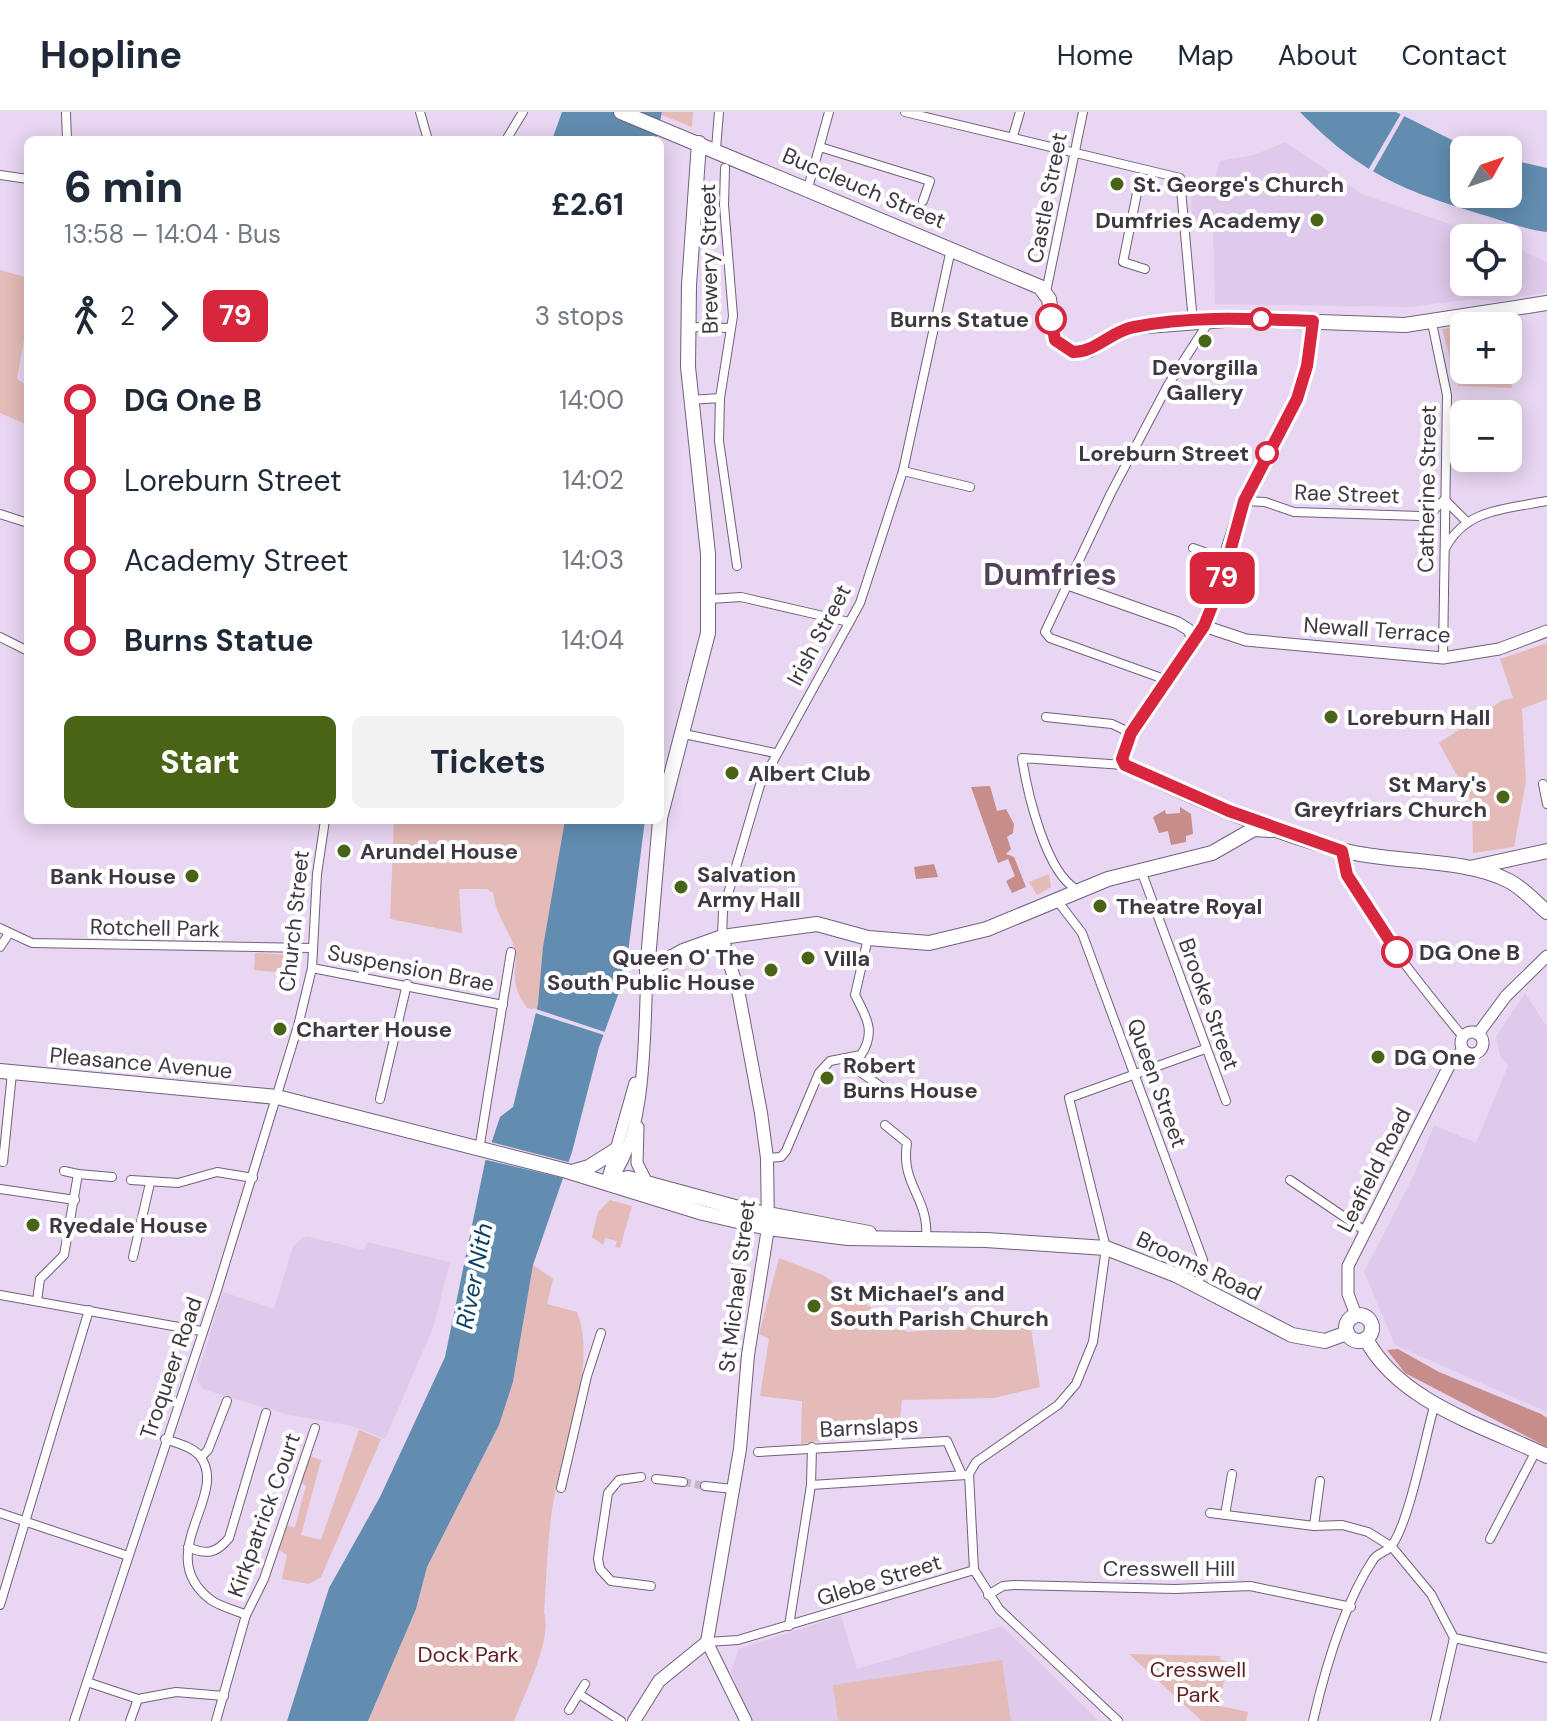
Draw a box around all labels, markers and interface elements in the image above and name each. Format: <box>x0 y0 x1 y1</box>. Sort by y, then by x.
text: Hopline <box>40 30 182 80</box>
text: Home <box>1057 37 1133 74</box>
text: Map <box>1177 37 1234 74</box>
text: About <box>1278 37 1357 74</box>
text: Contact <box>1401 37 1507 74</box>
street label: Castle Street <box>1020 130 1074 266</box>
north arrow <box>1450 136 1522 208</box>
map controls <box>1450 136 1522 472</box>
street label: Buccleuch Street <box>778 141 950 235</box>
text: 6 min <box>64 158 183 216</box>
place label: St. George's Church <box>1133 170 1344 199</box>
marker: St. George's Church <box>1108 175 1126 193</box>
street label: Brewery Street <box>693 184 725 334</box>
text: £2.61 <box>551 185 624 224</box>
place label: Dumfries Academy <box>1095 206 1301 235</box>
marker: Dumfries Academy <box>1308 211 1326 229</box>
text: 13:58 – 14:04 · Bus <box>64 217 281 251</box>
button: locate <box>1450 224 1522 296</box>
icon: walk <box>64 294 108 338</box>
icon: forward <box>147 294 191 338</box>
text: 79 <box>219 297 252 334</box>
text: 2 <box>120 299 135 333</box>
text: 3 stops <box>535 299 624 333</box>
marker: Burns Statue <box>1036 304 1066 334</box>
place label: Burns Statue <box>890 305 1029 334</box>
unlabelled marker <box>1250 308 1272 330</box>
button: + <box>1450 312 1522 384</box>
marker: Devorgilla Gallery <box>1196 332 1214 350</box>
place label: Devorgilla Gallery <box>1152 353 1258 407</box>
text: DG One B <box>124 381 262 420</box>
text: 14:00 <box>559 383 624 417</box>
button: − <box>1450 400 1522 472</box>
street label: Catherine Street <box>1411 405 1443 573</box>
place label: Loreburn Street <box>1079 439 1249 468</box>
marker: Loreburn Street <box>1256 442 1278 464</box>
text: Loreburn Street <box>124 461 342 500</box>
text: 14:02 <box>562 463 624 497</box>
street label: Rae Street <box>1294 478 1400 510</box>
text: Academy Street <box>124 541 348 580</box>
text: 14:03 <box>562 543 624 577</box>
line badge: 79 <box>1186 552 1258 604</box>
district label: Dumfries <box>983 555 1117 594</box>
text: 79 <box>1206 559 1238 596</box>
street label: Irish Street <box>780 579 858 691</box>
street label: Newall Terrace <box>1302 610 1452 650</box>
text: Burns Statue <box>124 621 313 660</box>
text: 14:04 <box>561 623 624 657</box>
place label: Loreburn Hall <box>1347 703 1490 732</box>
marker: Loreburn Hall <box>1322 708 1340 726</box>
button: Start <box>64 716 336 808</box>
button: Tickets <box>352 716 624 808</box>
place label: Albert Club <box>748 759 871 788</box>
marker: Albert Club <box>723 764 741 782</box>
place label: St Mary's Greyfriars Church <box>1294 770 1487 824</box>
marker: St Mary's Greyfriars Church <box>1494 788 1512 806</box>
place label: Arundel House <box>360 837 518 866</box>
marker: Arundel House <box>335 842 353 860</box>
street label: Church Street <box>272 849 316 993</box>
place label: Salvation Army Hall <box>697 860 801 914</box>
place label: Bank House <box>50 862 176 891</box>
marker: Bank House <box>183 867 201 885</box>
marker: Salvation Army Hall <box>672 878 690 896</box>
place label: Theatre Royal <box>1116 892 1262 921</box>
marker: Theatre Royal <box>1091 897 1109 915</box>
street label: Rotchell Park <box>90 912 220 944</box>
street label: Brooke Street <box>1172 934 1246 1074</box>
marker: DG One B <box>1382 937 1412 967</box>
street label: Suspension Brae <box>325 938 497 998</box>
place label: DG One B <box>1419 938 1520 967</box>
place label: Queen O' The South Public House <box>547 943 755 997</box>
place label: Villa <box>824 944 870 973</box>
marker: Villa <box>799 949 817 967</box>
marker: Queen O' The South Public House <box>762 961 780 979</box>
street label: Queen Street <box>1120 1014 1194 1152</box>
place label: Charter House <box>296 1015 452 1044</box>
marker: Charter House <box>271 1020 289 1038</box>
street label: Pleasance Avenue <box>48 1041 234 1085</box>
place label: DG One <box>1394 1043 1476 1072</box>
marker: DG One <box>1369 1048 1387 1066</box>
place label: Robert Burns House <box>843 1051 978 1105</box>
marker: Robert Burns House <box>818 1069 836 1087</box>
street label: Leafield Road <box>1330 1103 1418 1237</box>
street label: St Michael Street <box>712 1198 762 1374</box>
place label: Ryedale House <box>49 1211 208 1240</box>
marker: Ryedale House <box>24 1216 42 1234</box>
water label: River Nith <box>449 1220 499 1332</box>
street label: Brooms Road <box>1132 1224 1266 1308</box>
place label: St Michael’s and South Parish Church <box>830 1279 1049 1333</box>
street label: Troqueer Road <box>133 1293 209 1443</box>
marker: St Michael’s and South Parish Church <box>805 1297 823 1315</box>
street label: Barnslaps <box>819 1410 919 1444</box>
street label: Kirkpatrick Court <box>221 1429 307 1601</box>
street label: Glebe Street <box>813 1547 945 1613</box>
street label: Cresswell Hill <box>1103 1554 1235 1583</box>
park label: Dock Park <box>417 1640 519 1669</box>
park label: Cresswell Park <box>1150 1655 1246 1709</box>

